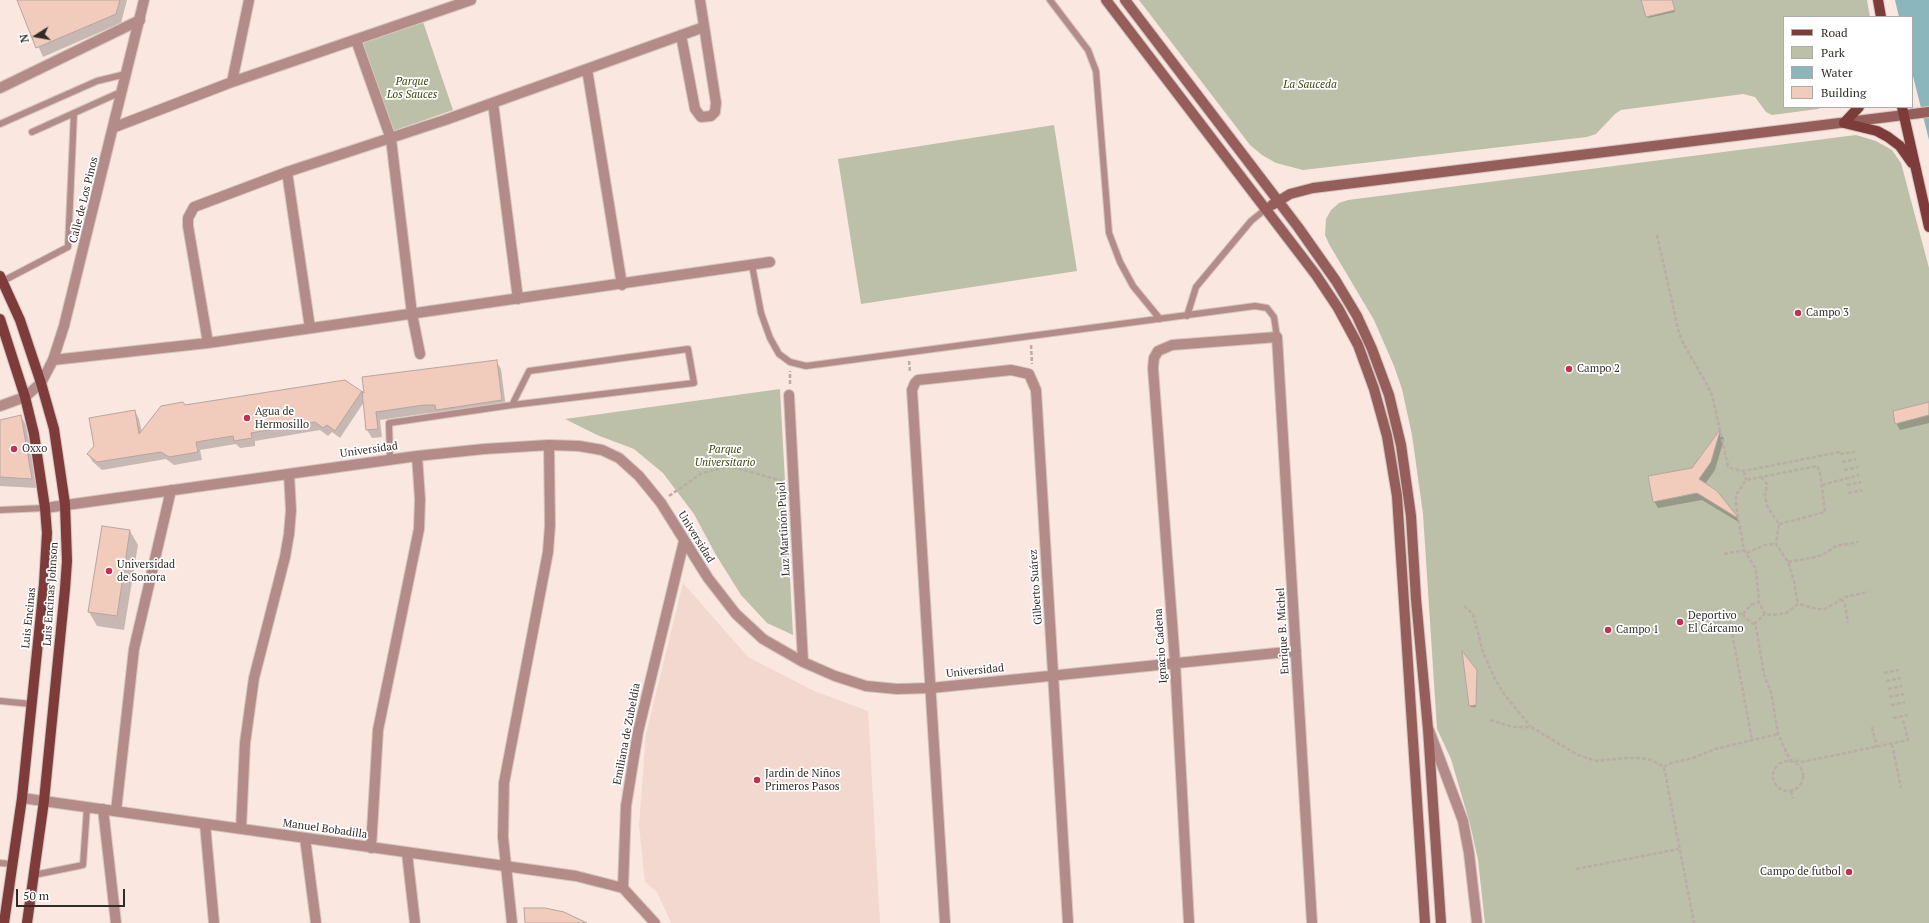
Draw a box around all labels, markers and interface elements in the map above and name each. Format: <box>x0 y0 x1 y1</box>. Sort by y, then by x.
north arrow <box>16 16 56 56</box>
legend <box>1783 16 1913 108</box>
text: Road <box>1821 25 1848 40</box>
text: N <box>17 33 32 44</box>
text: Park <box>1821 45 1845 60</box>
text: Water <box>1821 65 1853 80</box>
park label: Parque Los Sauces <box>387 75 437 101</box>
park label: La Sauceda <box>1283 78 1337 92</box>
text: Building <box>1821 85 1866 100</box>
street label: Calle de Los Pinos <box>67 155 101 245</box>
place label: Campo 3 <box>1806 306 1849 320</box>
marker: Campo 3 <box>1793 308 1803 318</box>
place label: Campo 2 <box>1577 362 1620 376</box>
marker: Campo 2 <box>1564 364 1574 374</box>
place label: Agua de Hermosillo <box>255 405 309 431</box>
marker: Agua de Hermosillo <box>242 413 252 423</box>
street label: Universidad <box>339 439 399 461</box>
place label: Oxxo <box>22 442 47 456</box>
park label: Parque Universitario <box>695 443 755 469</box>
marker: Oxxo <box>9 444 19 454</box>
street label: Luz Martinón Pujol <box>775 482 793 576</box>
street label: Universidad <box>675 509 717 565</box>
street label: Luis Encinas Johnson <box>41 542 61 646</box>
street label: Gilberto Suárez <box>1027 549 1045 625</box>
place label: Universidad de Sonora <box>117 558 175 584</box>
marker: Universidad de Sonora <box>104 566 114 576</box>
street label: Luis Encinas <box>19 587 39 649</box>
street label: Enrique B. Michel <box>1274 587 1292 675</box>
street label: Ignacio Cadena <box>1152 608 1170 684</box>
place label: Deportivo El Cárcamo <box>1688 609 1744 635</box>
marker: Deportivo El Cárcamo <box>1675 617 1685 627</box>
place label: Campo 1 <box>1616 623 1659 637</box>
marker: Campo 1 <box>1603 625 1613 635</box>
street label: Universidad <box>945 661 1005 681</box>
street label: Emiliana de Zubeldia <box>611 682 643 786</box>
place label: Jardin de Niños Primeros Pasos <box>765 767 840 793</box>
marker: Jardin de Niños Primeros Pasos <box>752 775 762 785</box>
street label: Manuel Bobadilla <box>282 817 368 841</box>
place label: Campo de futbol <box>1760 865 1841 879</box>
marker: Campo de futbol <box>1844 867 1854 877</box>
scale bar <box>18 881 127 907</box>
text: 50 m <box>23 888 49 903</box>

